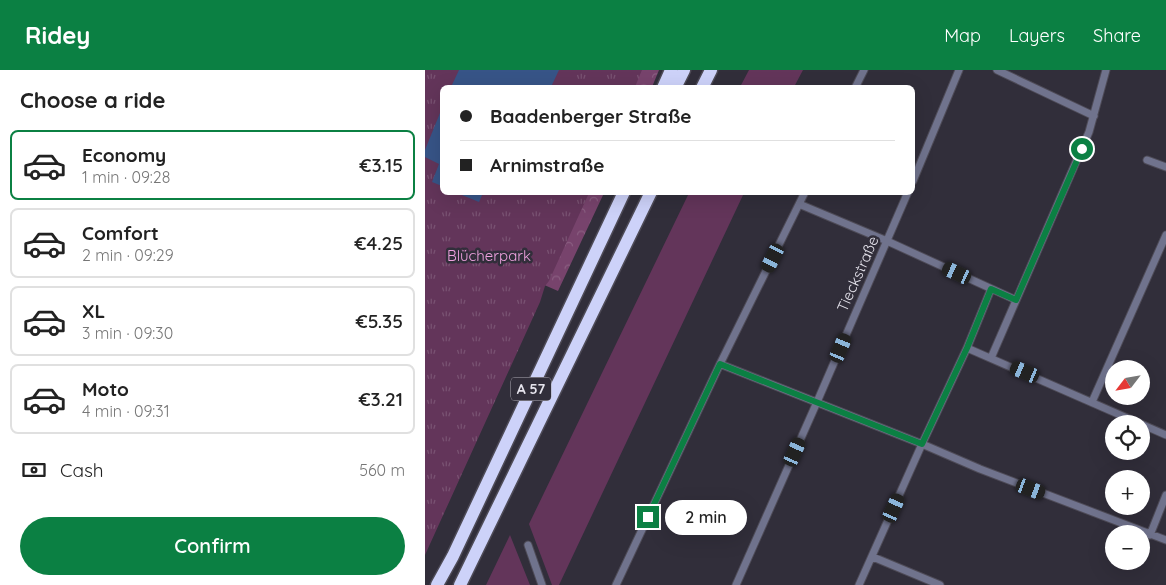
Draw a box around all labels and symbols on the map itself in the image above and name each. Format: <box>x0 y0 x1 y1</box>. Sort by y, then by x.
route start <box>1071 138 1093 160</box>
street label: Tieckstraße <box>832 233 883 315</box>
car <box>759 241 786 275</box>
park label: Blücherpark <box>447 246 531 265</box>
car <box>940 260 973 286</box>
car <box>828 331 853 365</box>
car <box>1008 359 1041 385</box>
north arrow <box>1105 360 1150 405</box>
road number: A 57 <box>511 378 551 400</box>
car <box>782 435 807 469</box>
car <box>1014 477 1047 501</box>
car <box>881 491 906 525</box>
callout: 2 min <box>665 500 748 534</box>
route end <box>637 506 659 528</box>

